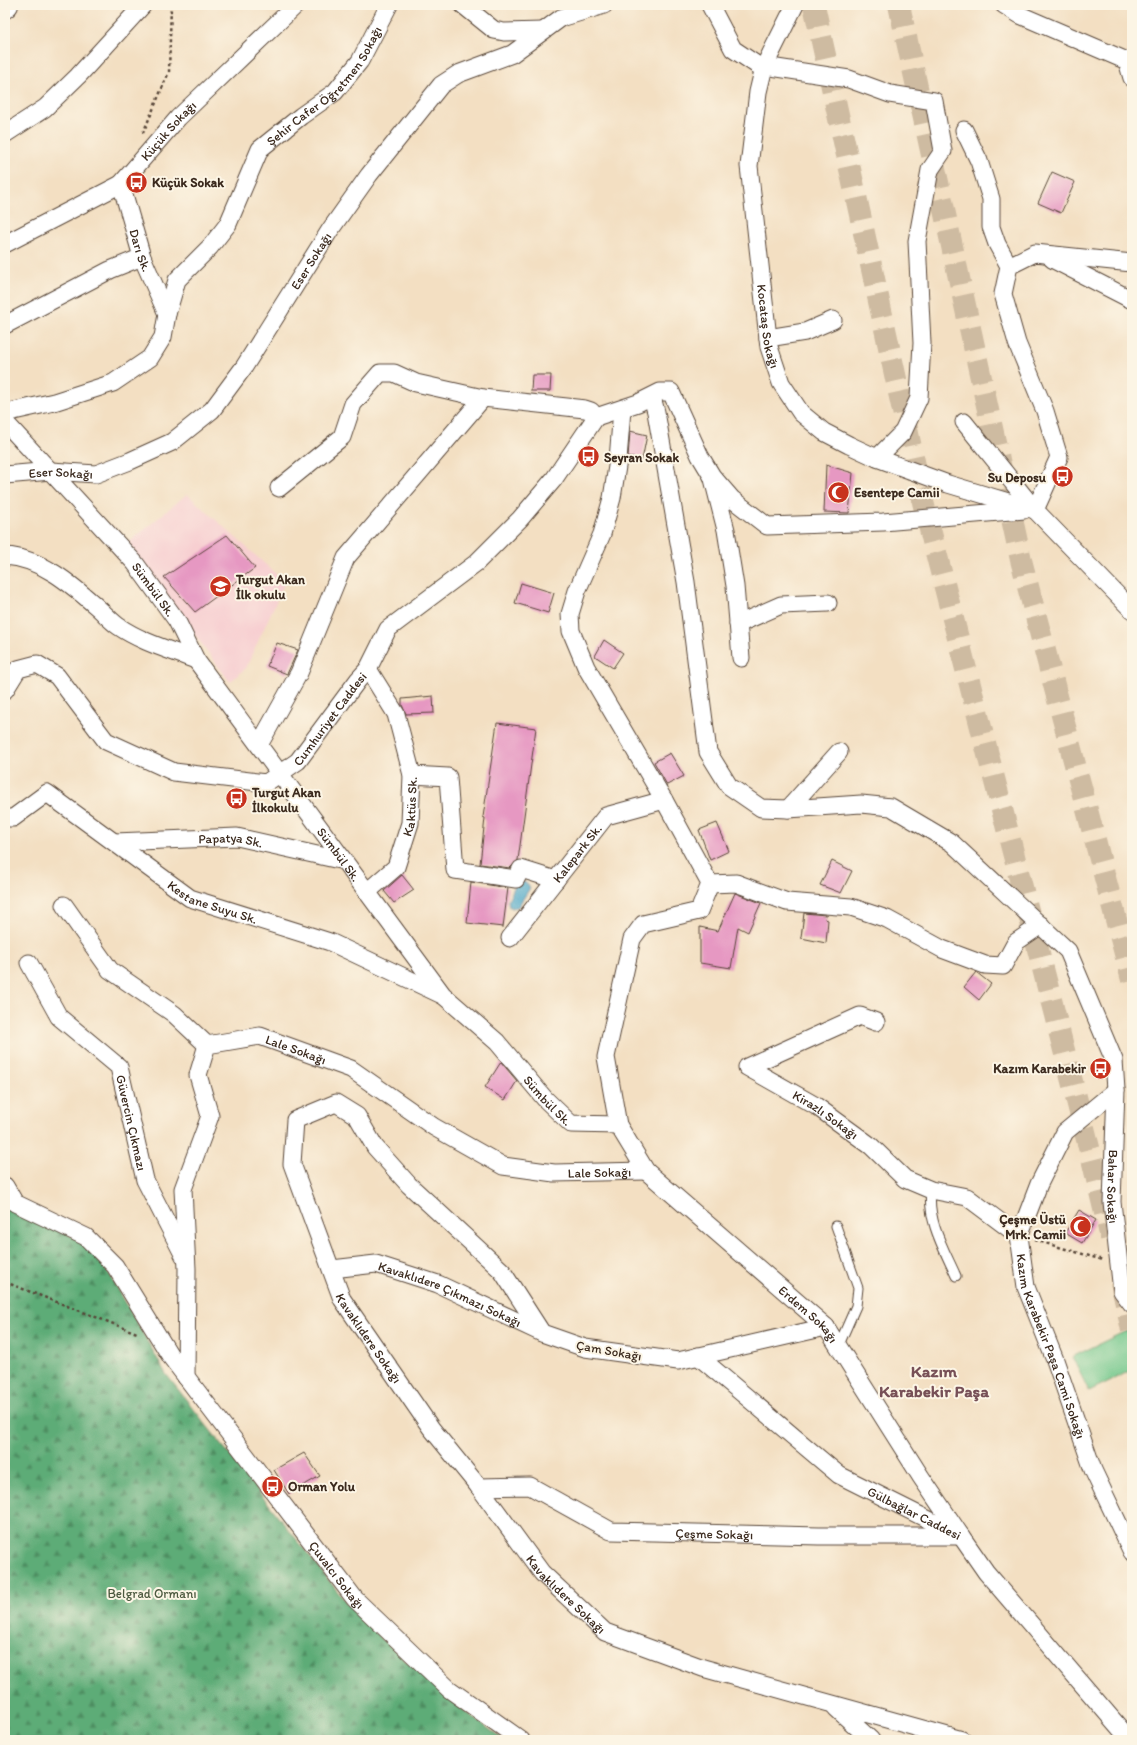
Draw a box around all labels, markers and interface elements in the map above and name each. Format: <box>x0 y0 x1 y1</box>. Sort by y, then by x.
street label: Şehir Cafer Öğretmen Sokağı <box>263 24 385 149</box>
street label: Küçük Sokağı <box>138 98 199 164</box>
bus stop icon: Küçük Sokak <box>123 169 149 195</box>
place label: Küçük Sokak <box>152 175 224 191</box>
street label: Darı Sk. <box>126 227 154 274</box>
street label: Eser Sokağı <box>288 230 335 292</box>
street label: Kocataş Sokağı <box>754 284 783 370</box>
bus stop icon: Seyran Sokak <box>576 444 602 470</box>
place label: Seyran Sokak <box>604 450 680 466</box>
street label: Eser Sokağı <box>28 464 93 482</box>
bus stop icon: Su Deposu <box>1049 464 1075 490</box>
place label: Su Deposu <box>988 470 1047 486</box>
mosque icon: Esentepe Camii <box>825 479 851 505</box>
place label: Esentepe Camii <box>854 485 939 501</box>
street label: Sümbül Sk. <box>129 559 178 619</box>
place label: Turgut Akan İlk okulu <box>235 572 306 602</box>
school or university icon: Turgut Akan İlk okulu <box>207 573 233 599</box>
street label: Cumhuriyet Caddesi <box>290 669 370 769</box>
street label: Kaktüs Sk. <box>399 776 420 838</box>
place label: Turgut Akan İlkokulu <box>251 785 322 815</box>
bus stop icon: Turgut Akan İlkokulu <box>223 786 249 812</box>
street label: Kalepark Sk. <box>550 821 605 886</box>
street label: Sümbül Sk. <box>314 825 364 884</box>
street label: Papatya Sk. <box>198 830 264 851</box>
street label: Kestane Suyu Sk. <box>165 877 259 927</box>
street label: Lale Sokağı <box>263 1032 328 1067</box>
bus stop icon: Kazım Karabekir <box>1088 1055 1114 1081</box>
place label: Kazım Karabekir <box>993 1061 1087 1076</box>
street label: Güvercin Çıkmazı <box>113 1073 150 1172</box>
street label: Sümbül Sk. <box>520 1073 575 1129</box>
street label: Kirazlı Sokağı <box>790 1087 861 1142</box>
street label: Bahar Sokağı <box>1104 1149 1121 1224</box>
street label: Lale Sokağı <box>568 1164 631 1181</box>
place label: Çeşme Üstü Mrk. Camii <box>999 1211 1067 1242</box>
mosque icon: Çeşme Üstü Mrk. Camii <box>1068 1213 1094 1239</box>
street label: Kazım Karabekir Paşa Cami Sokağı <box>1013 1253 1089 1441</box>
street label: Kavaklıdere Çıkmazı Sokağı <box>376 1258 524 1330</box>
street label: Erdem Sokağı <box>776 1283 841 1346</box>
street label: Kavaklıdere Sokağı <box>333 1291 405 1386</box>
street label: Çam Sokağı <box>575 1337 643 1364</box>
district label: Kazım Karabekir Paşa <box>879 1361 989 1402</box>
bus stop icon: Orman Yolu <box>259 1473 285 1499</box>
place label: Orman Yolu <box>288 1479 356 1494</box>
street label: Gülbağlar Caddesi <box>865 1484 964 1543</box>
street label: Çeşme Sokağı <box>675 1526 753 1542</box>
street label: Çuvalcı Sokağı <box>306 1538 367 1612</box>
street label: Kavaklıdere Sokağı <box>523 1552 609 1637</box>
park label: Belgrad Ormanı <box>107 1586 197 1601</box>

